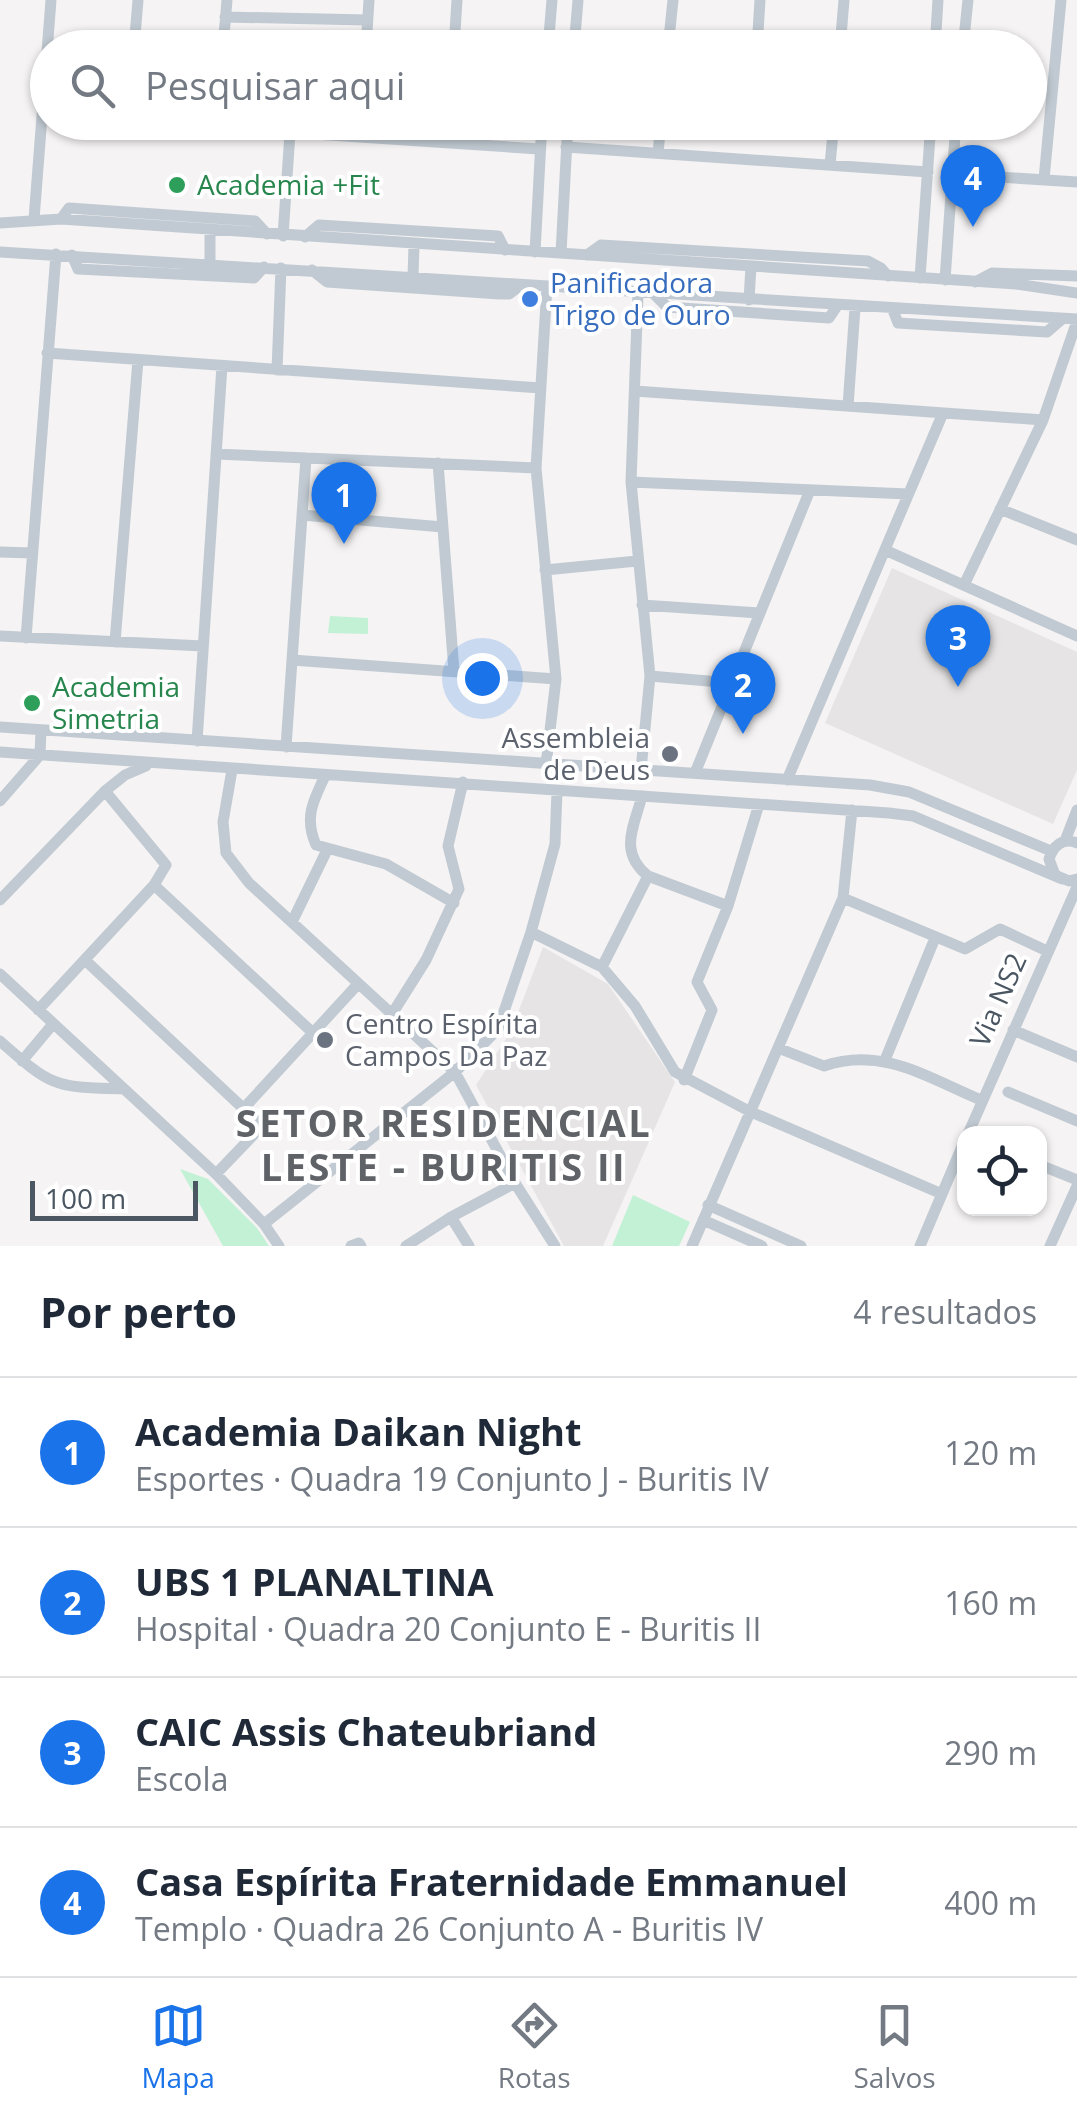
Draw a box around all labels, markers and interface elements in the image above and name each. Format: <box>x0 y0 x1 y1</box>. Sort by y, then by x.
search box <box>30 30 1047 140</box>
icon: search <box>65 58 120 113</box>
text: Pesquisar aqui <box>145 59 405 111</box>
pin: 4 <box>940 144 1006 227</box>
place label: Academia +Fit <box>197 165 380 203</box>
marker: Academia +Fit <box>166 174 188 196</box>
place label: Panificadora Trigo de Ouro <box>550 263 731 333</box>
marker: Panificadora Trigo de Ouro <box>519 288 541 310</box>
pin: 1 <box>312 462 376 544</box>
pin: 3 <box>926 604 990 687</box>
pin: 2 <box>710 652 776 734</box>
your location <box>457 653 508 704</box>
place label: Academia Simetria <box>52 667 180 737</box>
marker: Academia Simetria <box>21 692 43 714</box>
place label: Assembleia de Deus <box>501 718 650 788</box>
marker: Assembleia de Deus <box>659 743 681 765</box>
street label: Via NS2 <box>960 947 1035 1053</box>
place label: Centro Espírita Campos Da Paz <box>345 1004 547 1074</box>
marker: Centro Espírita Campos Da Paz <box>314 1029 336 1051</box>
district label: SETOR RESIDENCIAL LESTE - BURITIS II <box>236 1096 652 1192</box>
map controls <box>957 1126 1047 1216</box>
button: locate <box>957 1126 1047 1216</box>
scale bar <box>30 1176 198 1220</box>
text: 100 m <box>45 1179 126 1217</box>
text: Por perto <box>40 1283 237 1340</box>
text: 4 resultados <box>853 1290 1037 1333</box>
text: Academia Daikan Night <box>135 1405 581 1457</box>
text: 1 <box>63 1431 82 1474</box>
text: 120 m <box>944 1431 1037 1474</box>
text: Esportes · Quadra 19 Conjunto J - Buritis IV <box>135 1457 769 1500</box>
text: UBS 1 PLANALTINA <box>135 1555 493 1607</box>
text: 2 <box>63 1581 82 1624</box>
text: 160 m <box>944 1581 1037 1624</box>
text: Hospital · Quadra 20 Conjunto E - Buritis II <box>135 1607 761 1650</box>
text: CAIC Assis Chateubriand <box>135 1705 597 1757</box>
text: 3 <box>63 1731 82 1774</box>
text: 290 m <box>944 1731 1037 1774</box>
text: Escola <box>135 1757 228 1800</box>
text: Casa Espírita Fraternidade Emmanuel <box>135 1855 848 1907</box>
text: 4 <box>63 1881 82 1924</box>
text: 400 m <box>944 1881 1037 1924</box>
text: Templo · Quadra 26 Conjunto A - Buritis IV <box>135 1907 763 1950</box>
tab: Mapa <box>141 1998 215 2096</box>
tab: Rotas <box>498 1998 571 2096</box>
tab: Salvos <box>853 1998 936 2096</box>

